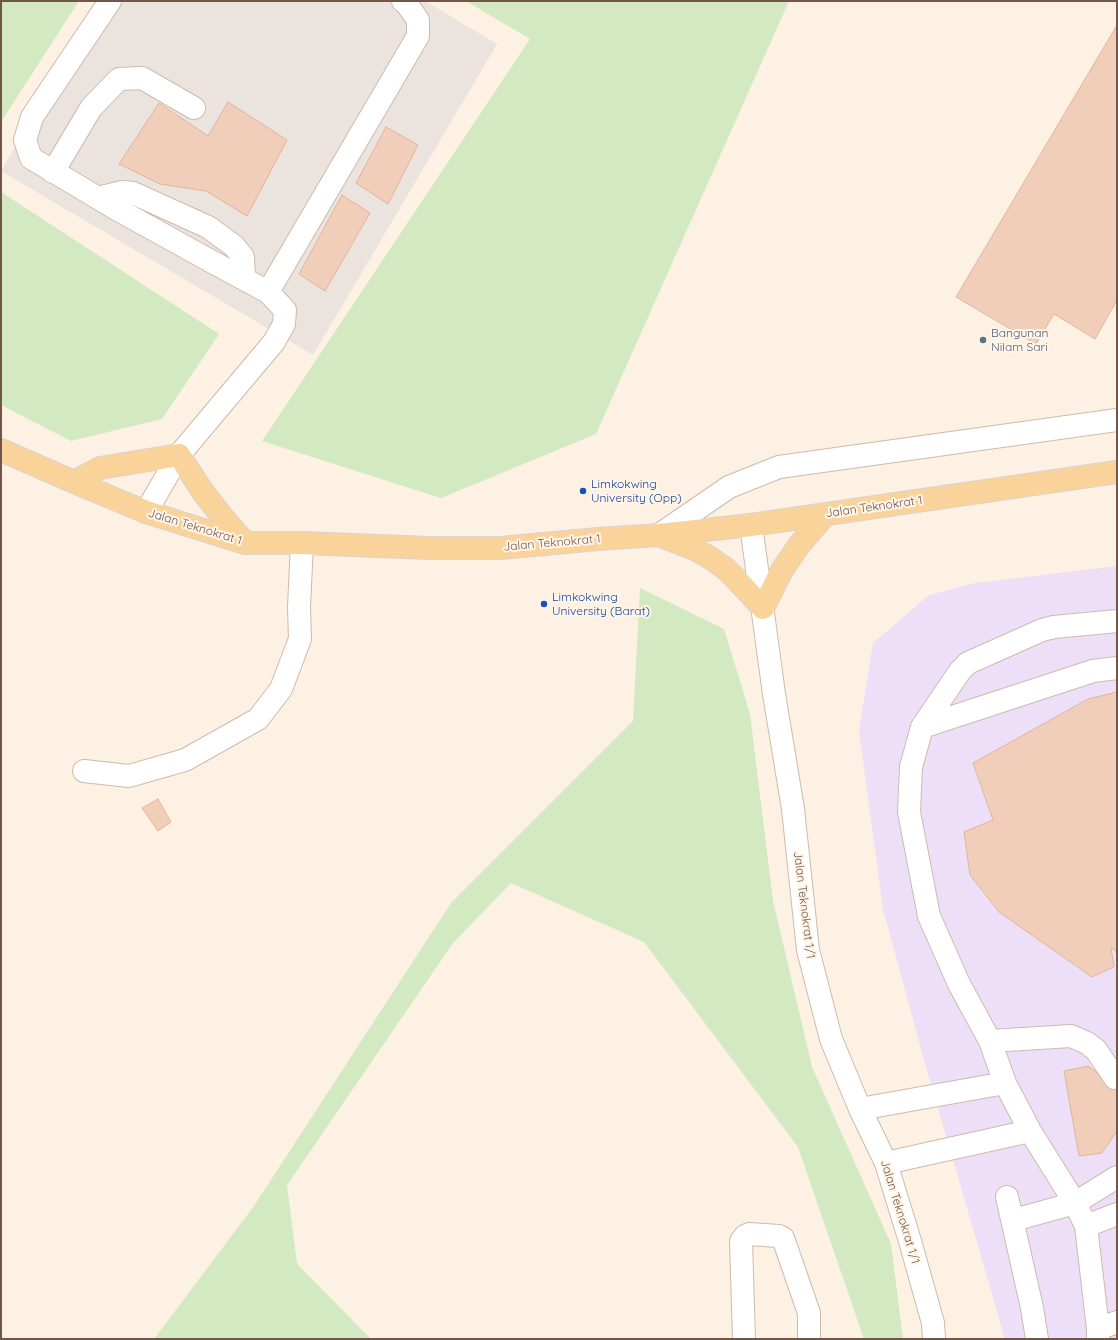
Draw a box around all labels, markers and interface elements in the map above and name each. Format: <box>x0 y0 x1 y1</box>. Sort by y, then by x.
place label: Bangunan Nilam Sari <box>991 326 1048 354</box>
marker: Bangunan Nilam Sari <box>978 335 988 345</box>
place label: Limkokwing University (Opp) <box>591 477 682 505</box>
marker: Limkokwing University (Opp) <box>578 486 588 496</box>
street label: Jalan Teknokrat 1 <box>825 493 923 521</box>
street label: Jalan Teknokrat 1 <box>146 506 244 548</box>
street label: Jalan Teknokrat 1 <box>503 532 601 554</box>
place label: Limkokwing University (Barat) <box>552 590 650 618</box>
marker: Limkokwing University (Barat) <box>539 599 549 609</box>
street label: Jalan Teknokrat 1/1 <box>790 850 818 960</box>
street label: Jalan Teknokrat 1/1 <box>877 1158 923 1266</box>

